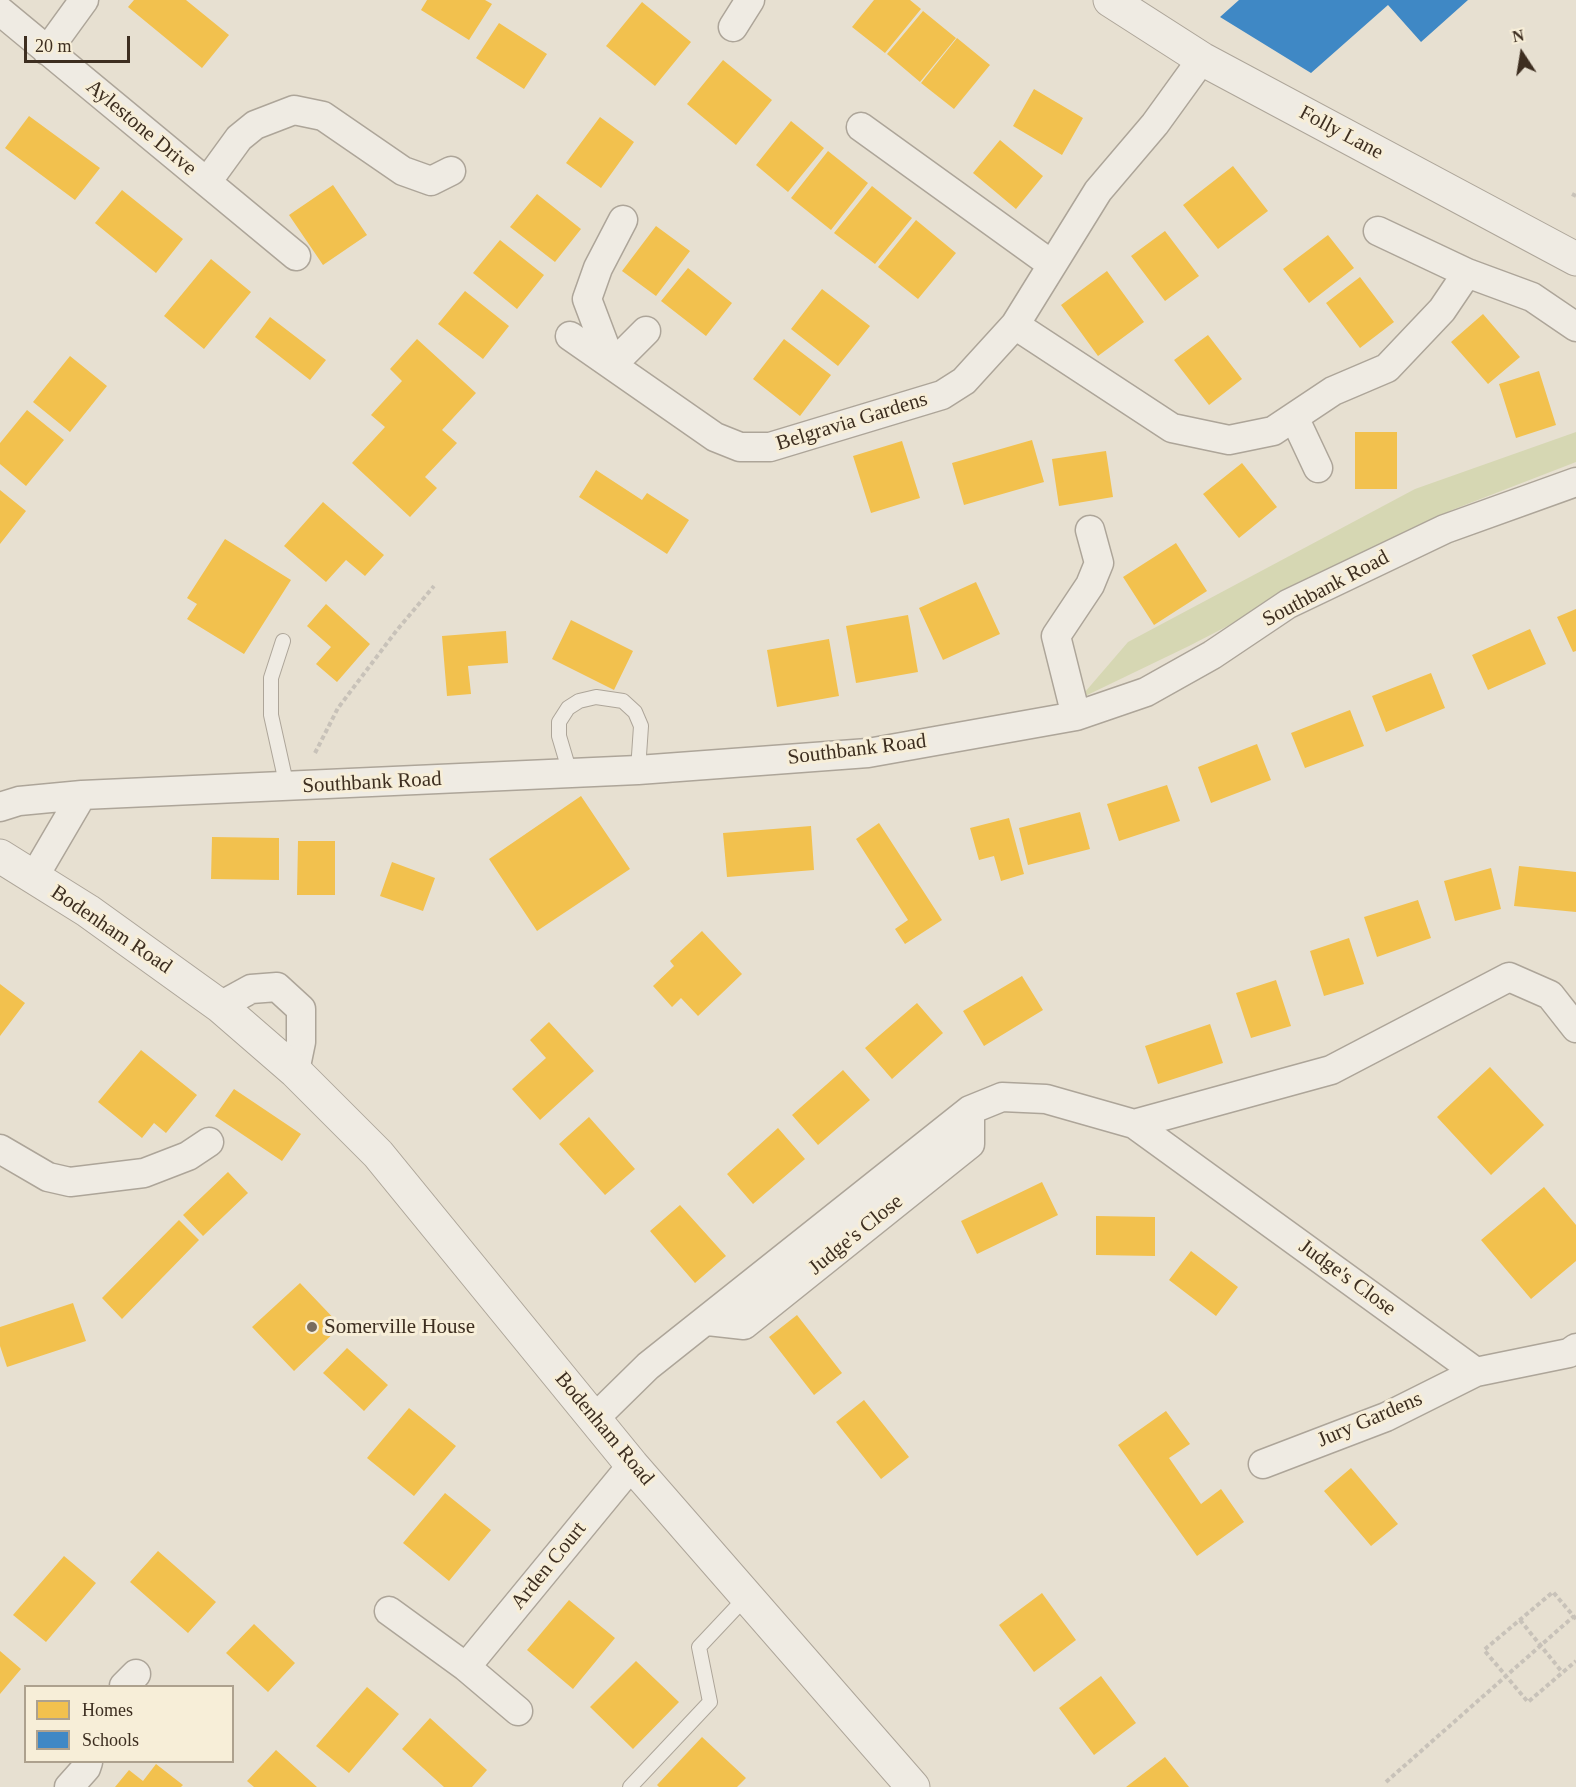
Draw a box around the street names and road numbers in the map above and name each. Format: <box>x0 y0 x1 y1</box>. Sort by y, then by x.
street label: Aylestone Drive <box>81 75 201 181</box>
street label: Folly Lane <box>1295 100 1387 166</box>
street label: Belgravia Gardens <box>773 387 931 457</box>
street label: Southbank Road <box>1259 545 1393 633</box>
street label: Southbank Road <box>786 729 928 771</box>
street label: Southbank Road <box>302 767 442 799</box>
street label: Bodenham Road <box>46 880 176 980</box>
street label: Judge's Close <box>804 1189 908 1281</box>
street label: Judge's Close <box>1293 1234 1401 1322</box>
street label: Bodenham Road <box>549 1367 659 1491</box>
street label: Jury Gardens <box>1314 1387 1426 1453</box>
street label: Arden Court <box>506 1517 592 1615</box>

